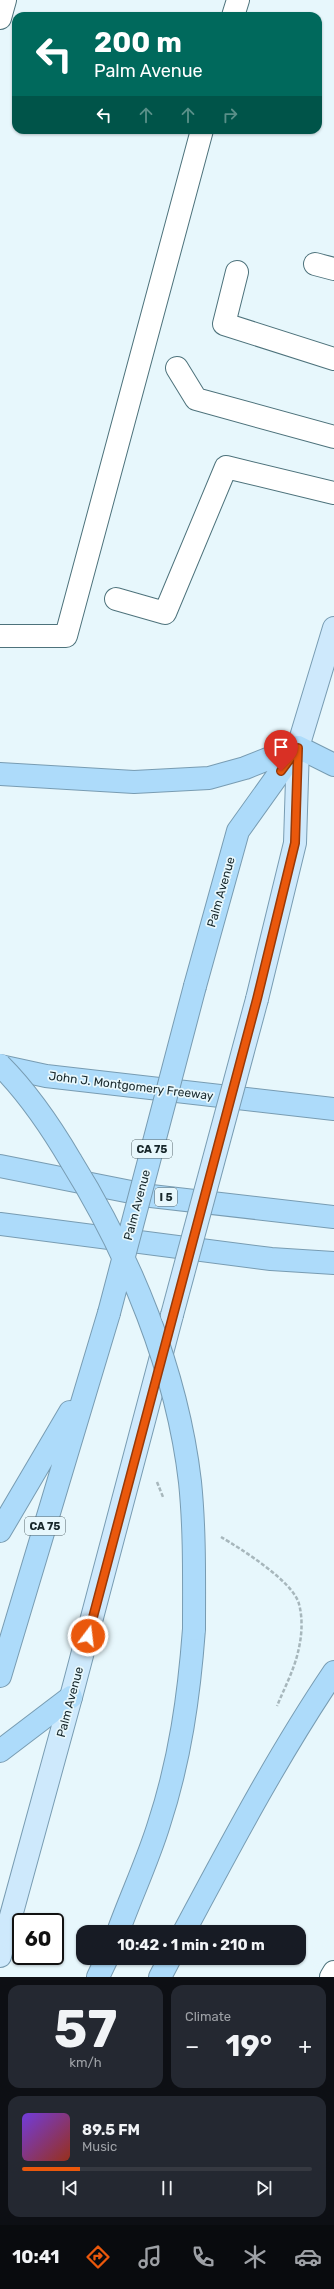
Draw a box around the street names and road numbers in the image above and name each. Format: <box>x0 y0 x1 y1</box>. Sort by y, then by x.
street label: Palm Avenue <box>204 855 238 929</box>
street label: John J. Montgomery Freeway <box>48 1069 215 1103</box>
road number: CA 75 <box>132 1140 172 1158</box>
street label: Palm Avenue <box>121 1168 153 1242</box>
road number: I 5 <box>155 1188 177 1206</box>
road number: CA 75 <box>25 1517 65 1535</box>
street label: Palm Avenue <box>54 1665 86 1739</box>

